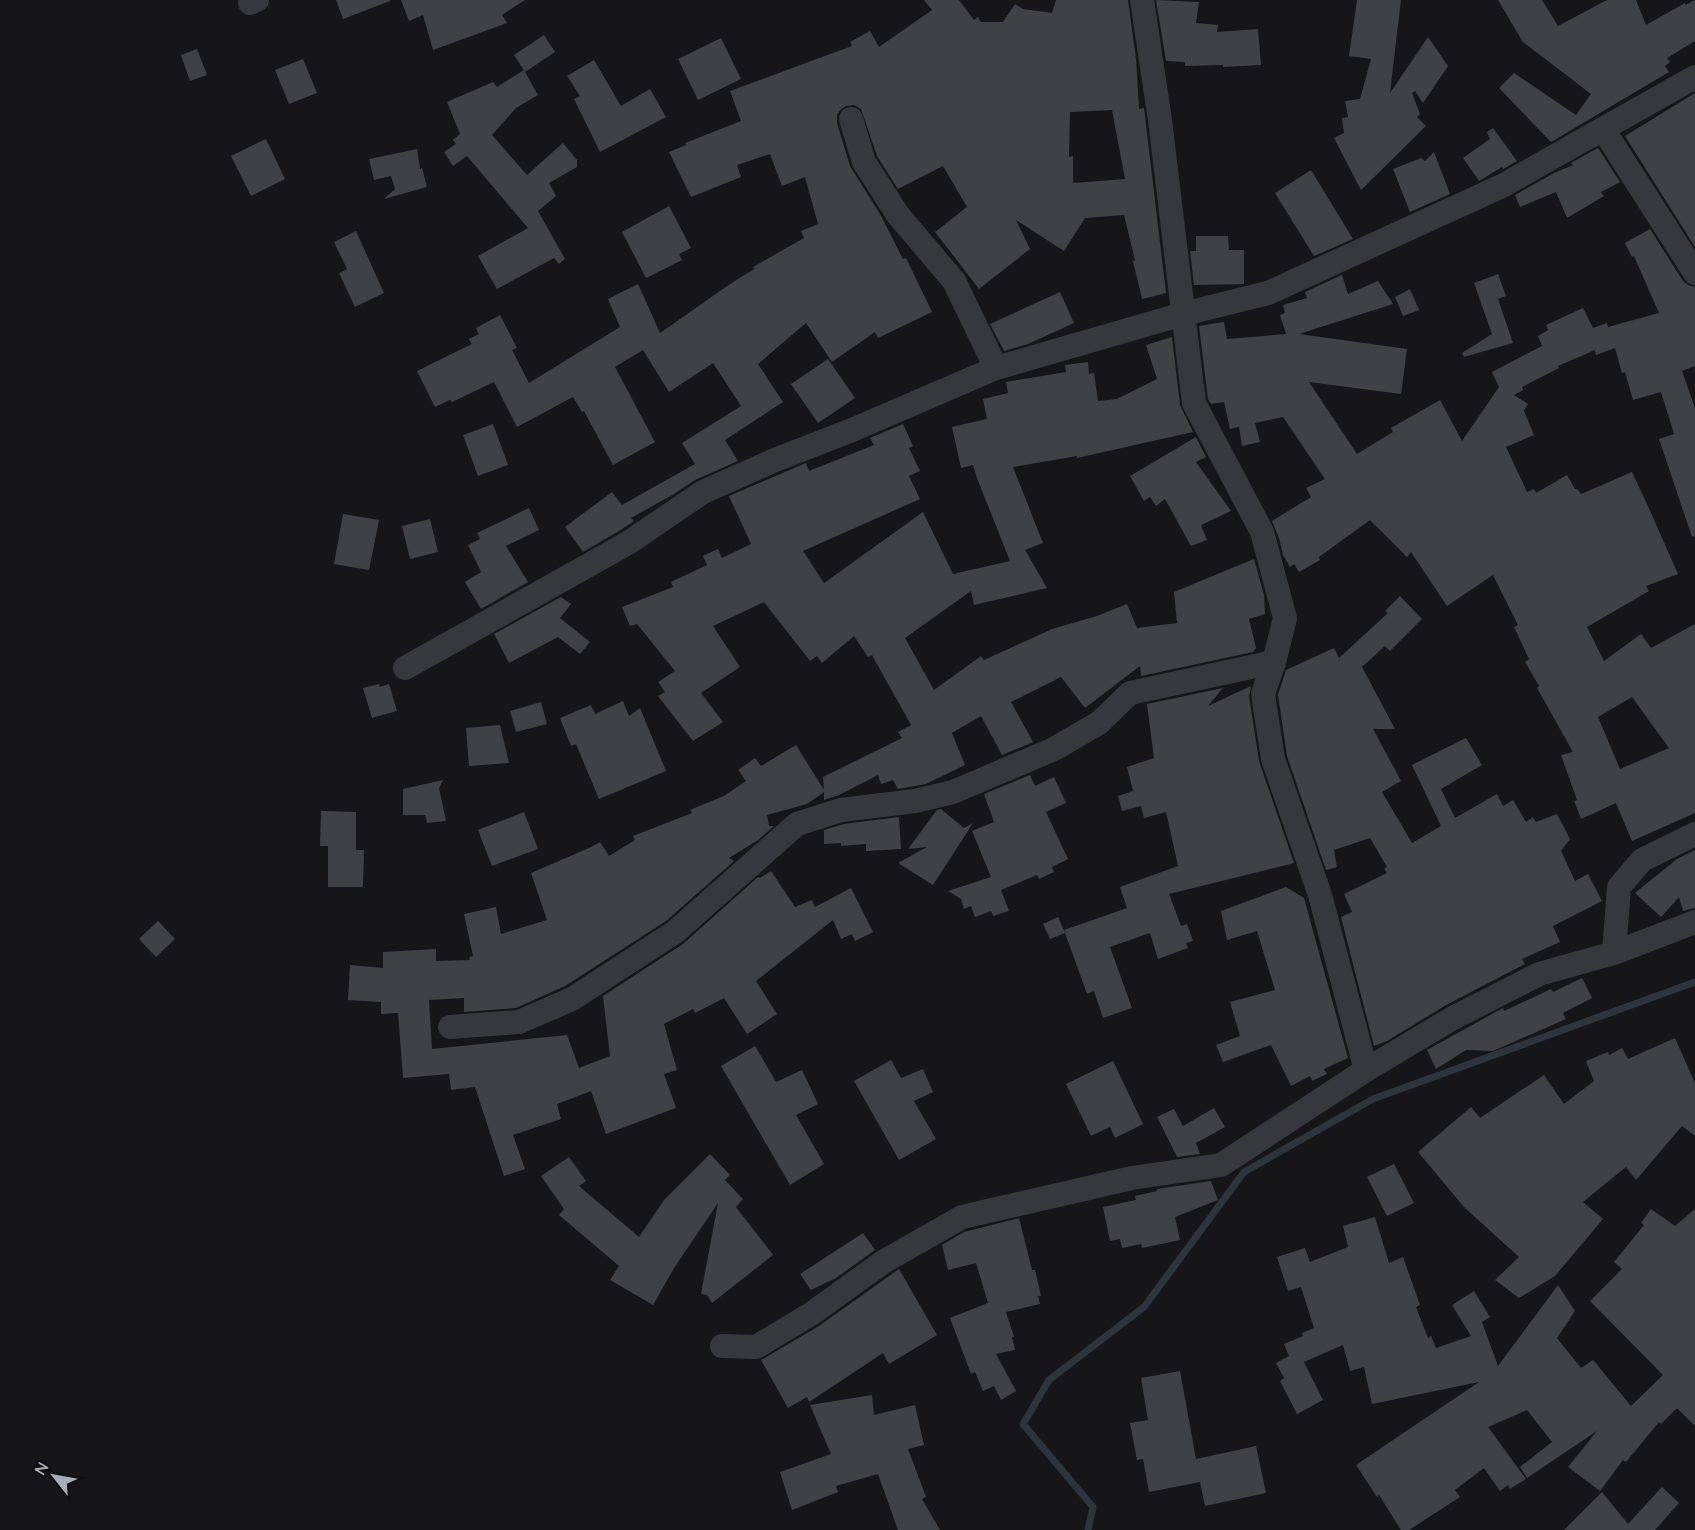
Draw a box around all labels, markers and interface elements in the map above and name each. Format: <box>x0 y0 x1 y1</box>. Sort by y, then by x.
north arrow <box>24 1446 84 1506</box>
text: N <box>30 1458 53 1478</box>

